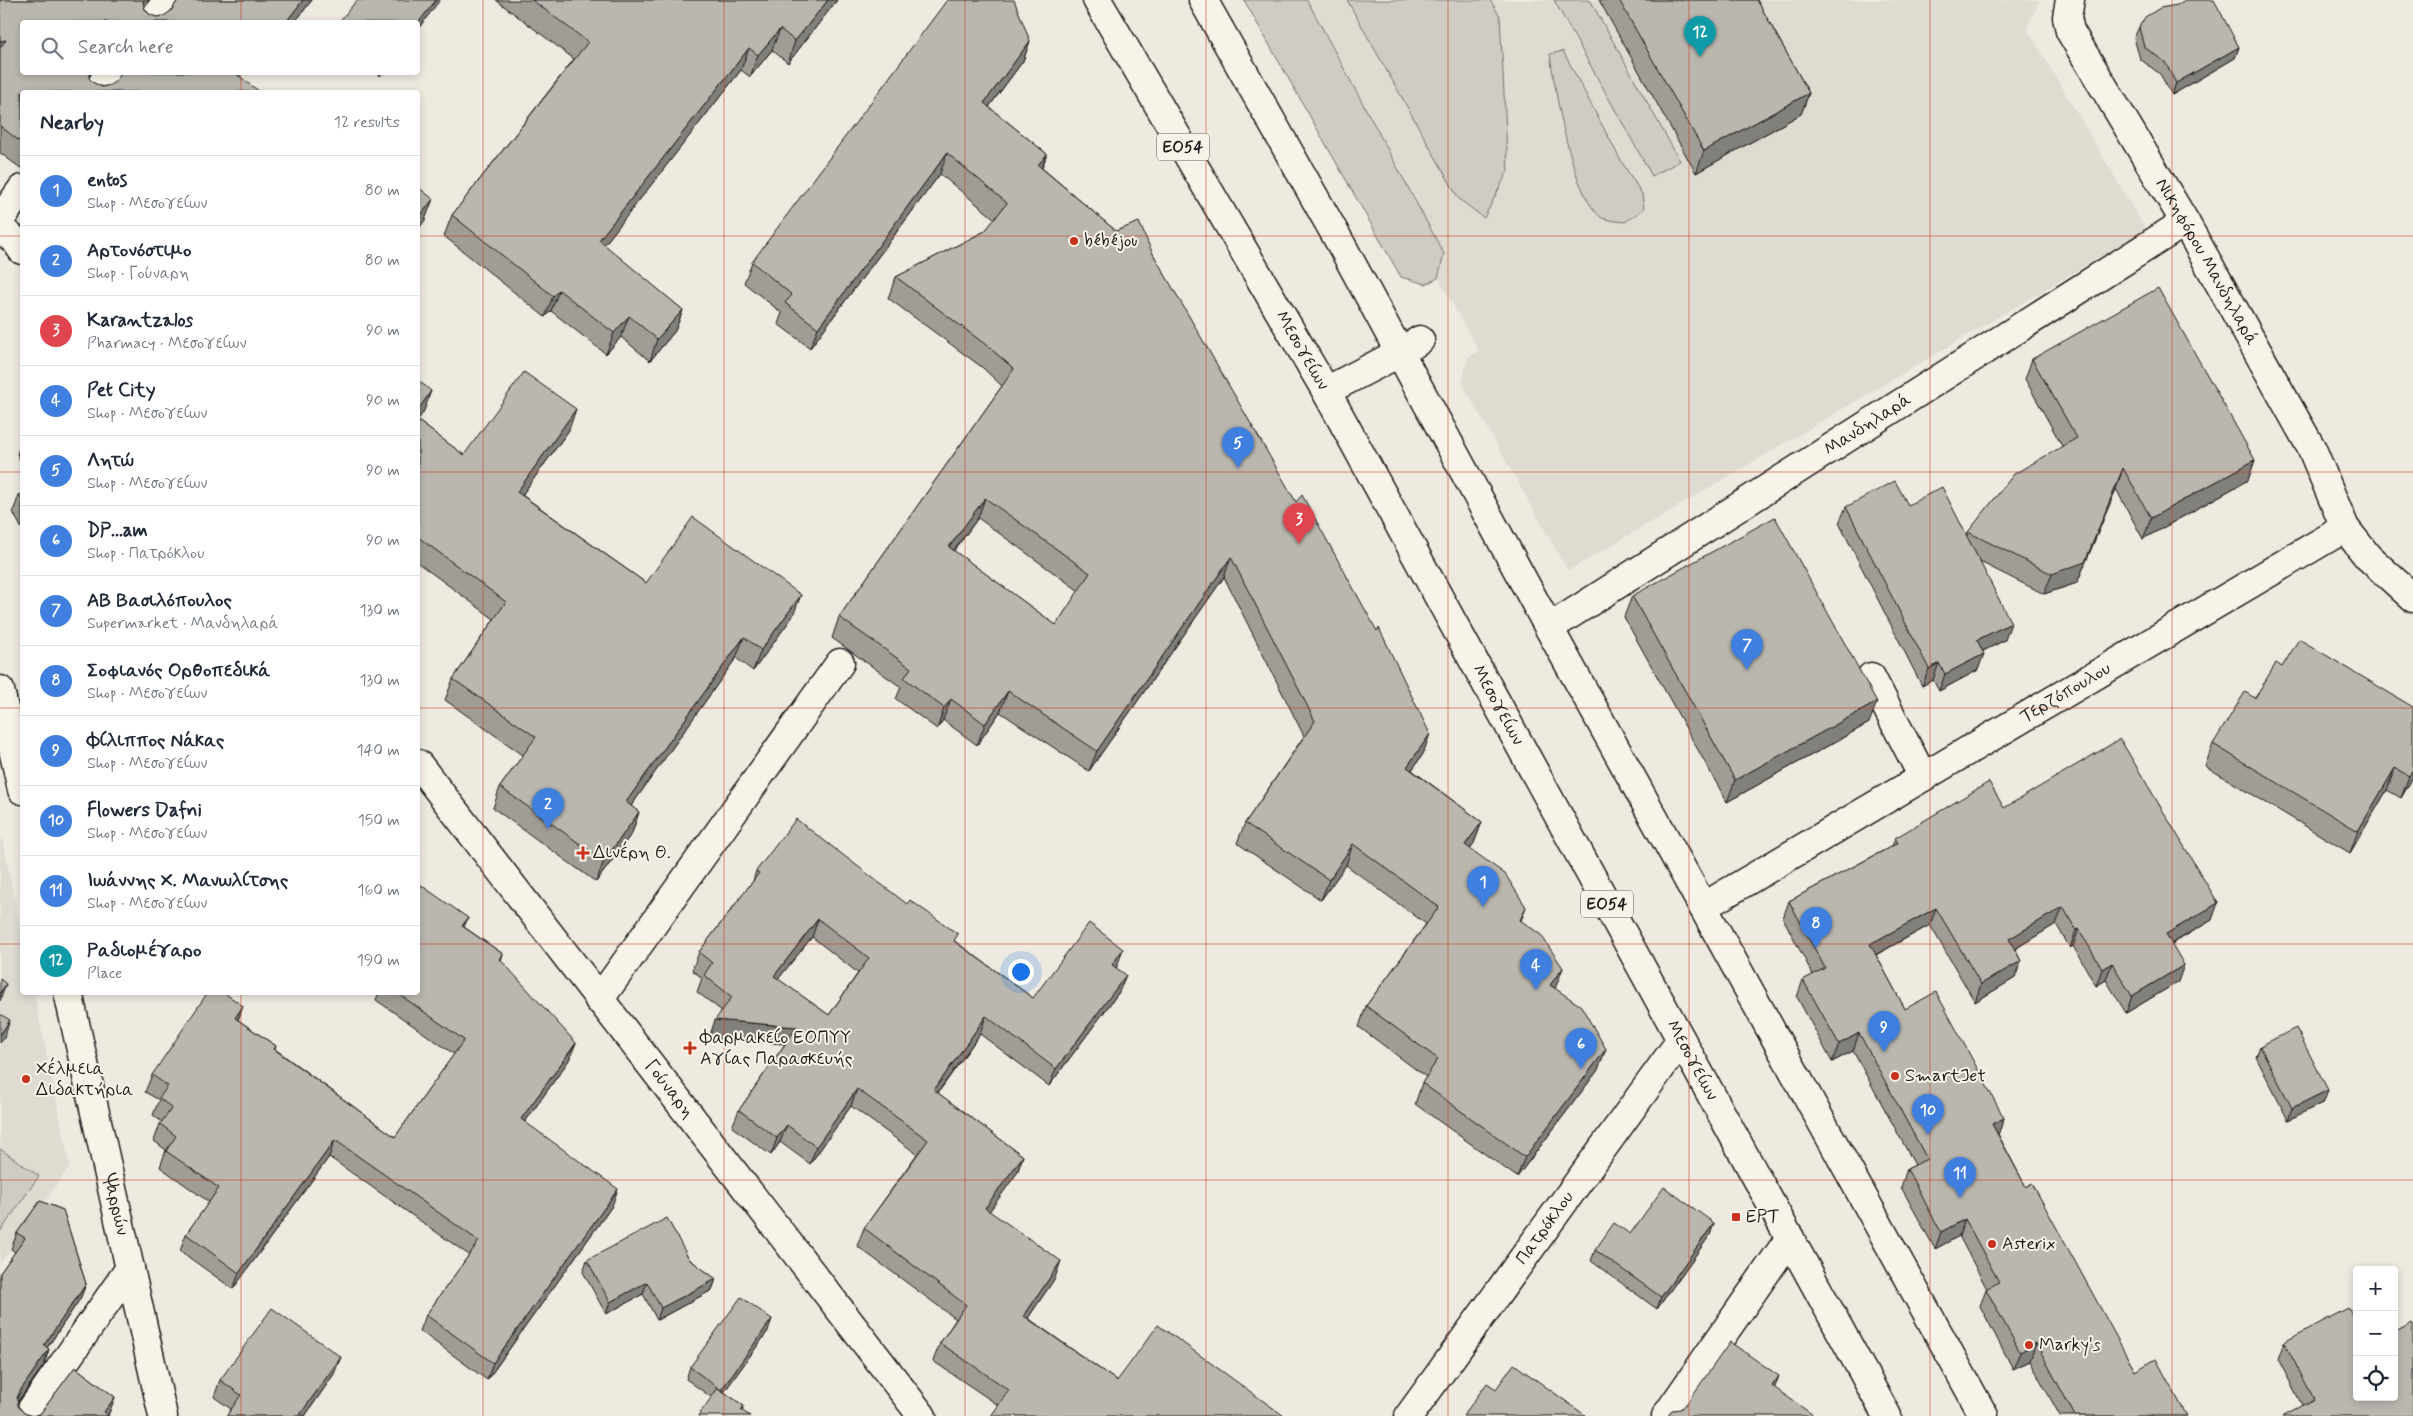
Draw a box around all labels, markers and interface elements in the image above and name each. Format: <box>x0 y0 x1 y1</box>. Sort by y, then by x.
pin: 12 <box>1684 16 1716 57</box>
search box <box>20 20 420 75</box>
icon: search <box>38 34 66 62</box>
text: Search here <box>78 35 174 60</box>
text: Nearby <box>40 109 104 137</box>
text: 12 results <box>334 112 400 133</box>
road number: ΕΟ54 <box>1157 134 1209 160</box>
text: entos <box>87 168 127 193</box>
street label: Νικηφόρου Μανδηλαρά <box>2150 174 2264 350</box>
text: 1 <box>52 180 60 201</box>
text: 80 m <box>365 180 400 201</box>
text: Shop · Μεσογείων <box>87 193 207 214</box>
place label: bébéjou <box>1084 229 1138 253</box>
marker: bébéjou <box>1068 235 1080 247</box>
text: Αρτονόστιμο <box>87 238 192 263</box>
text: 2 <box>52 250 60 271</box>
text: 80 m <box>365 250 400 271</box>
text: Shop · Γούναρη <box>87 263 189 284</box>
street label: Μεσογείων <box>1269 306 1335 395</box>
text: Karantzalos <box>87 308 193 333</box>
text: 3 <box>52 320 60 341</box>
text: 90 m <box>366 320 400 341</box>
text: Pharmacy · Μεσογείων <box>87 333 246 354</box>
text: Pet City <box>87 378 155 403</box>
street label: Μανδηλαρά <box>1819 388 1916 461</box>
text: 4 <box>51 390 61 411</box>
text: 90 m <box>366 390 400 411</box>
text: Shop · Μεσογείων <box>87 403 207 424</box>
pin: 5 <box>1222 427 1254 468</box>
text: Λητώ <box>87 448 134 473</box>
text: 5 <box>51 460 61 481</box>
text: 90 m <box>366 460 400 481</box>
text: Shop · Μεσογείων <box>87 473 207 494</box>
pin: 3 <box>1283 503 1315 544</box>
text: DP...am <box>87 518 148 543</box>
text: 6 <box>52 530 60 551</box>
text: 90 m <box>366 530 400 551</box>
text: Shop · Πατρόκλου <box>87 543 204 564</box>
text: ΑΒ Βασιλόπουλος <box>87 588 232 613</box>
text: 7 <box>51 600 61 621</box>
text: 130 m <box>359 600 400 621</box>
text: Supermarket · Μανδηλαρά <box>87 613 279 634</box>
pin: 7 <box>1731 629 1763 670</box>
street label: Τερζόπουλου <box>2016 657 2115 729</box>
text: Σοφιανός Ορθοπεδικά <box>87 658 270 683</box>
street label: Μεσογείων <box>1466 660 1530 750</box>
text: 8 <box>51 670 61 691</box>
text: 130 m <box>359 670 400 691</box>
text: Shop · Μεσογείων <box>87 683 207 704</box>
text: Φίλιππος Νάκας <box>87 728 224 753</box>
text: 9 <box>52 740 60 761</box>
text: 140 m <box>356 740 400 761</box>
text: Shop · Μεσογείων <box>87 753 207 774</box>
pin: 2 <box>532 788 564 829</box>
text: Flowers Dafni <box>87 798 202 823</box>
text: 10 <box>48 810 64 831</box>
text: 150 m <box>358 810 400 831</box>
text: Shop · Μεσογείων <box>87 823 207 844</box>
place label: Δινέρη Θ. <box>593 840 671 865</box>
marker: Δινέρη Θ. <box>577 847 589 859</box>
pin: 1 <box>1467 866 1499 907</box>
text: Ιωάννης Χ. Μανωλίτσης <box>87 868 288 893</box>
text: 11 <box>49 880 63 901</box>
text: 160 m <box>357 880 400 901</box>
road number: ΕΟ54 <box>1581 891 1633 918</box>
text: Shop · Μεσογείων <box>87 893 207 914</box>
pin: 8 <box>1800 907 1832 948</box>
text: Ραδιομέγαρο <box>87 938 202 963</box>
pin: 4 <box>1520 949 1552 990</box>
text: 12 <box>48 950 64 971</box>
text: 190 m <box>357 950 400 971</box>
your location <box>1008 959 1034 985</box>
text: Place <box>87 963 122 984</box>
pin: 9 <box>1868 1011 1900 1052</box>
street label: Μεσογείων <box>1660 1016 1724 1105</box>
place label: Φαρμακείο ΕΟΠΥΥ Αγίας Παρασκευής <box>699 1026 853 1071</box>
pin: 6 <box>1565 1028 1597 1069</box>
marker: Φαρμακείο ΕΟΠΥΥ Αγίας Παρασκευής <box>684 1042 696 1054</box>
street label: Γούναρη <box>639 1055 700 1124</box>
place label: Χέλμεια Διδακτήρια <box>36 1056 133 1102</box>
place label: SmartJet <box>1905 1064 1986 1088</box>
marker: SmartJet <box>1889 1070 1901 1082</box>
marker: Χέλμεια Διδακτήρια <box>20 1073 32 1085</box>
pin: 10 <box>1912 1094 1944 1135</box>
pin: 11 <box>1944 1157 1976 1198</box>
street label: Ψαρρών <box>97 1171 134 1238</box>
street label: Πατρόκλου <box>1510 1186 1580 1270</box>
place label: ΕΡΤ <box>1746 1205 1779 1229</box>
marker: ΕΡΤ <box>1730 1211 1742 1223</box>
place label: Asterix <box>2002 1232 2055 1256</box>
marker: Asterix <box>1986 1238 1998 1250</box>
map controls <box>2353 1266 2398 1401</box>
button: + <box>2353 1266 2398 1311</box>
button: − <box>2353 1311 2398 1356</box>
place label: Marky's <box>2039 1333 2101 1357</box>
marker: Marky's <box>2023 1339 2035 1351</box>
button: locate <box>2353 1356 2398 1401</box>

